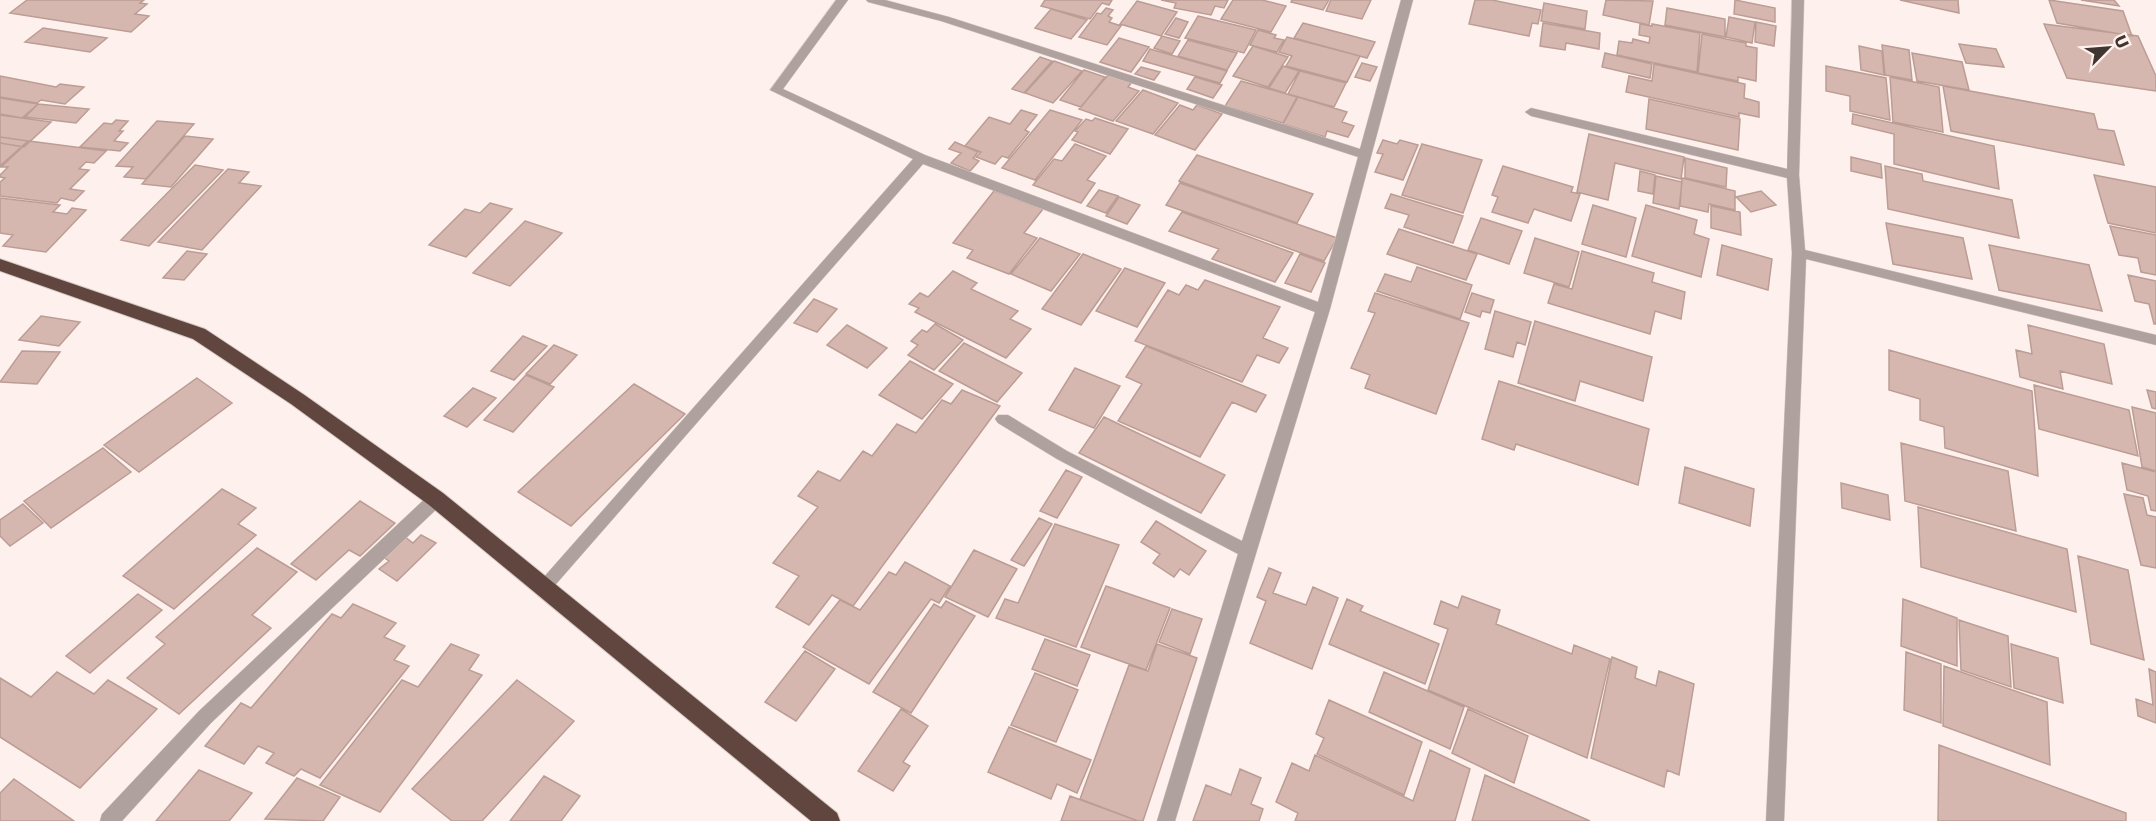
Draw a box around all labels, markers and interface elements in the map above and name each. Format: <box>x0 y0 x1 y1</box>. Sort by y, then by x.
north arrow <box>2078 18 2138 78</box>
text: U <box>2110 32 2132 52</box>

